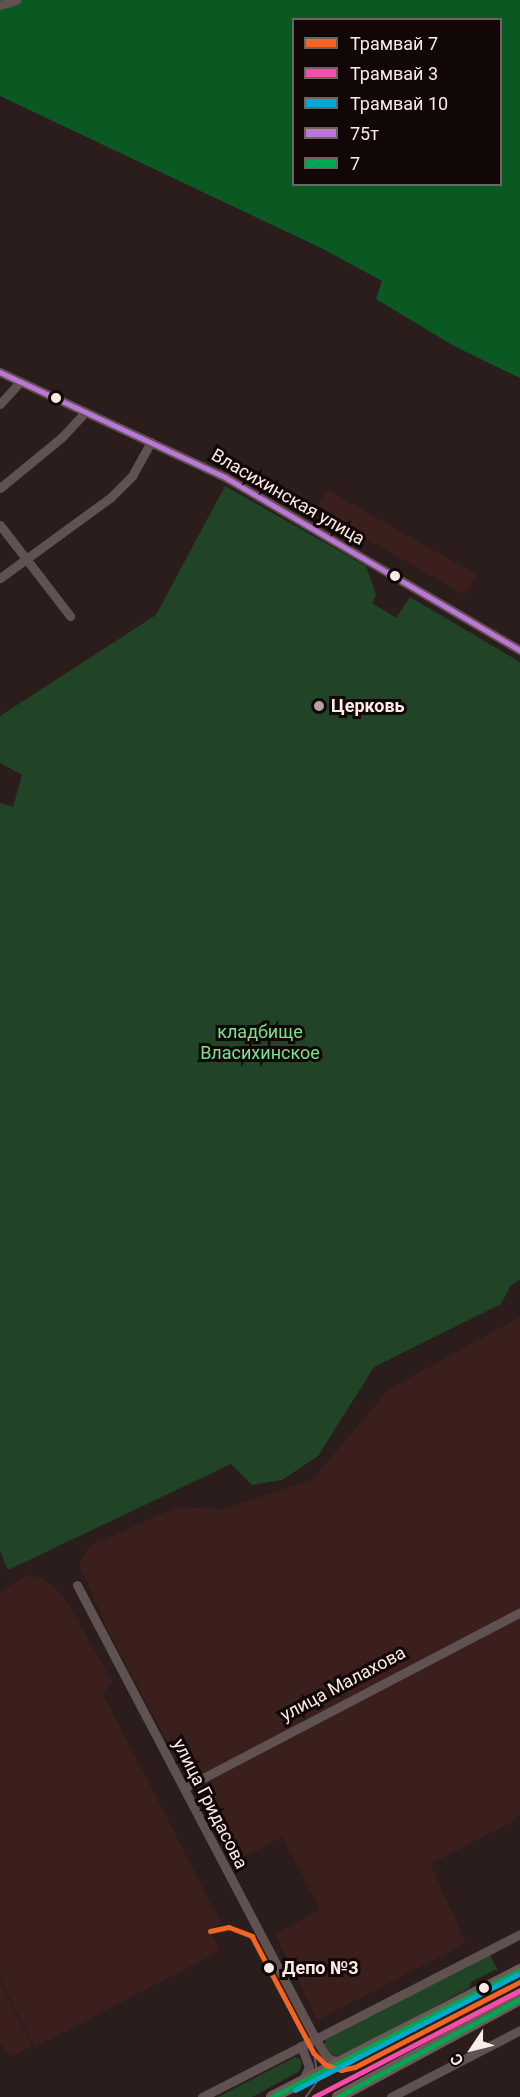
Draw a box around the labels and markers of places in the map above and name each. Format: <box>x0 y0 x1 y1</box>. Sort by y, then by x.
unlabelled marker <box>50 392 62 404</box>
unlabelled marker <box>389 570 401 582</box>
place label: Церковь <box>331 695 405 717</box>
marker: Церковь <box>312 699 326 713</box>
place label: Депо №3 <box>282 1957 359 1979</box>
marker: Депо №3 <box>260 1959 278 1977</box>
unlabelled marker <box>478 1982 490 1994</box>

